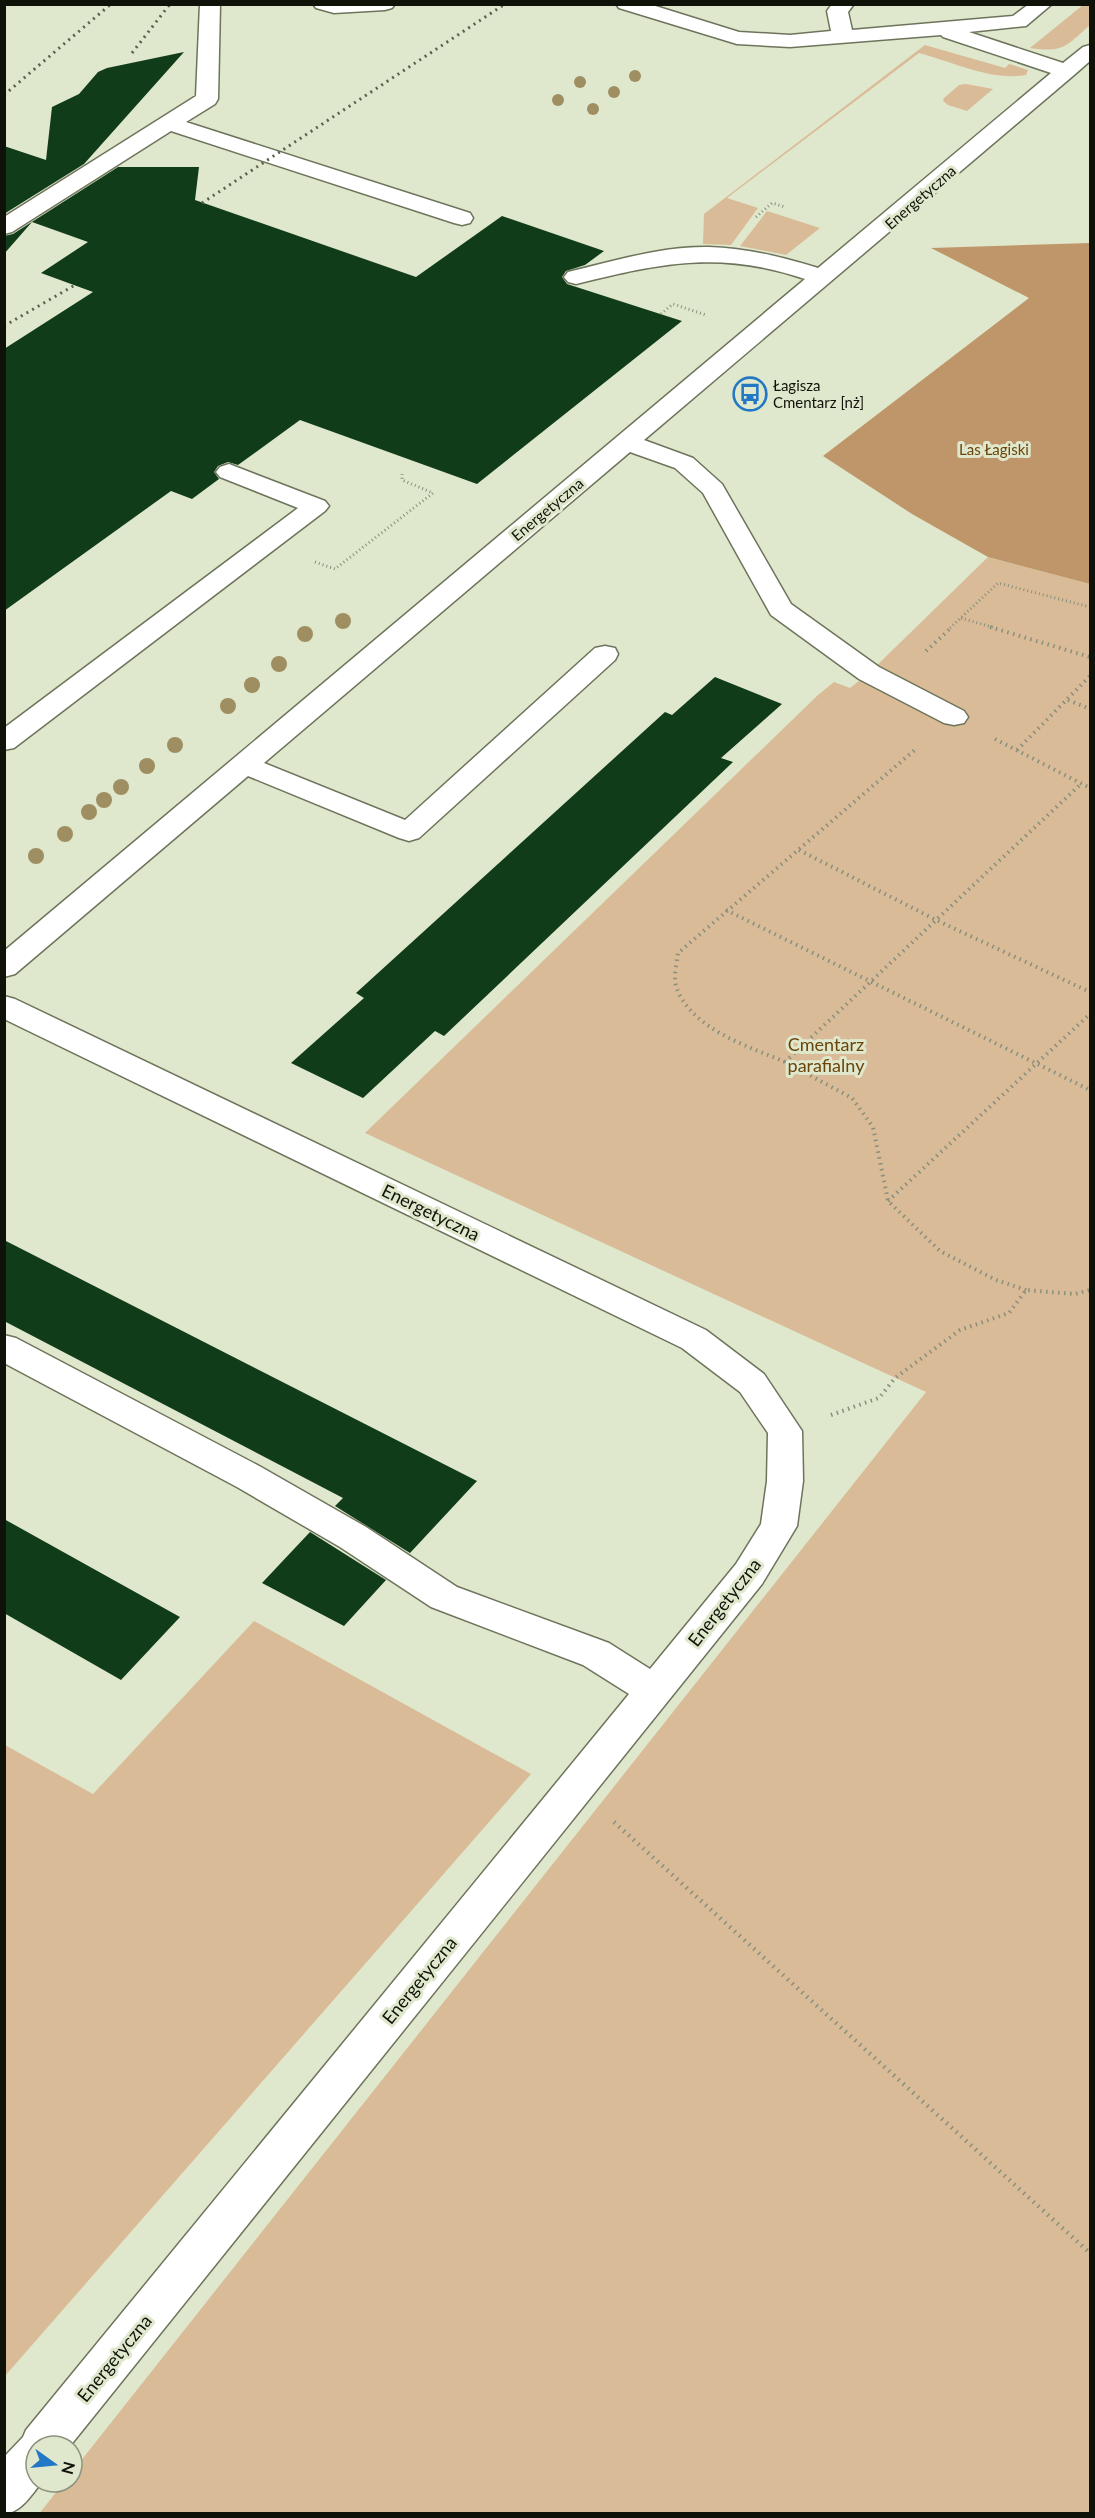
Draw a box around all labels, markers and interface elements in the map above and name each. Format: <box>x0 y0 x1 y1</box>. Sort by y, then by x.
street label: Energetyczna <box>881 161 959 233</box>
bus stop icon: Łagisza Cmentarz [nż] <box>732 376 768 412</box>
place label: Łagisza Cmentarz [nż] <box>773 376 864 411</box>
park label: Las Łagiski <box>959 440 1029 458</box>
street label: Energetyczna <box>507 474 587 544</box>
park label: Cmentarz parafialny <box>788 1033 865 1076</box>
street label: Energetyczna <box>379 1179 483 1245</box>
street label: Energetyczna <box>683 1554 765 1650</box>
street label: Energetyczna <box>377 1932 461 2028</box>
street label: Energetyczna <box>72 2310 156 2406</box>
north arrow <box>24 2434 84 2494</box>
text: N <box>58 2460 80 2476</box>

